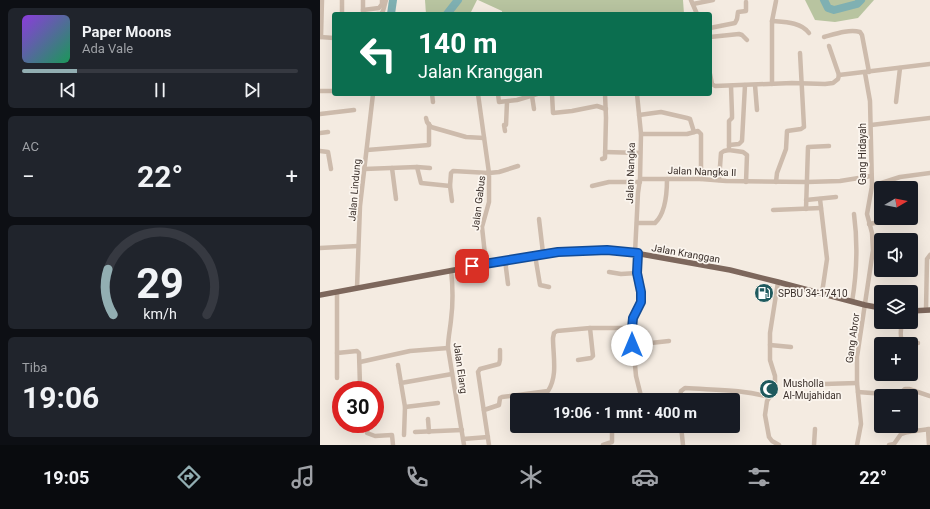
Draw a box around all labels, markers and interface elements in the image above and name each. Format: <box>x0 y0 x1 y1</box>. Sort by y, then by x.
text: Paper Moons <box>82 23 172 41</box>
text: 140 m <box>418 27 497 60</box>
icon: left <box>352 28 404 80</box>
text: Ada Vale <box>82 41 133 56</box>
text: Jalan Kranggan <box>418 61 543 82</box>
icon: previous <box>57 79 79 101</box>
icon: pause <box>149 79 171 101</box>
icon: next <box>241 79 263 101</box>
street label: Gang Hidayah <box>857 123 868 185</box>
text: AC <box>22 139 39 154</box>
street label: Jalan Nangka <box>624 142 637 204</box>
street label: Jalan Lindung <box>346 158 363 222</box>
text: 22° <box>137 159 183 194</box>
text: − <box>22 164 35 189</box>
text: + <box>286 164 298 189</box>
street label: Jalan Nangka II <box>667 165 737 178</box>
street label: Jalan Gabus <box>470 175 487 231</box>
north arrow <box>874 181 918 225</box>
map controls <box>874 181 918 433</box>
button: sound <box>874 233 918 277</box>
street label: Jalan Kranggan <box>651 242 721 265</box>
pin <box>455 249 489 283</box>
icon: arrive <box>461 255 483 277</box>
text: 29 <box>136 258 184 307</box>
fuel station icon: SPBU 34-17410 <box>753 282 775 304</box>
button: layers <box>874 285 918 329</box>
place label: SPBU 34-17410 <box>778 288 848 299</box>
text: km/h <box>143 305 177 321</box>
street label: Gang Abror <box>844 312 862 364</box>
position arrow <box>611 324 653 366</box>
button: + <box>874 337 918 381</box>
street label: Jalan Elang <box>451 342 470 394</box>
text: Tiba <box>22 360 47 375</box>
mosque icon: Musholla Al-Mujahidan <box>758 378 780 400</box>
place label: Musholla Al-Mujahidan <box>783 378 841 401</box>
text: 19:06 <box>22 380 99 415</box>
speed limit sign: 30 <box>332 381 384 433</box>
button: − <box>874 389 918 433</box>
text: 19:06 · 1 mnt · 400 m <box>553 404 697 422</box>
icon: directions <box>175 463 203 491</box>
icon: music <box>289 463 317 491</box>
icon: phone <box>403 463 431 491</box>
icon: climate <box>517 463 545 491</box>
icon: car <box>631 463 659 491</box>
icon: filters <box>745 463 773 491</box>
text: 19:05 <box>43 467 89 488</box>
text: 22° <box>859 467 887 488</box>

